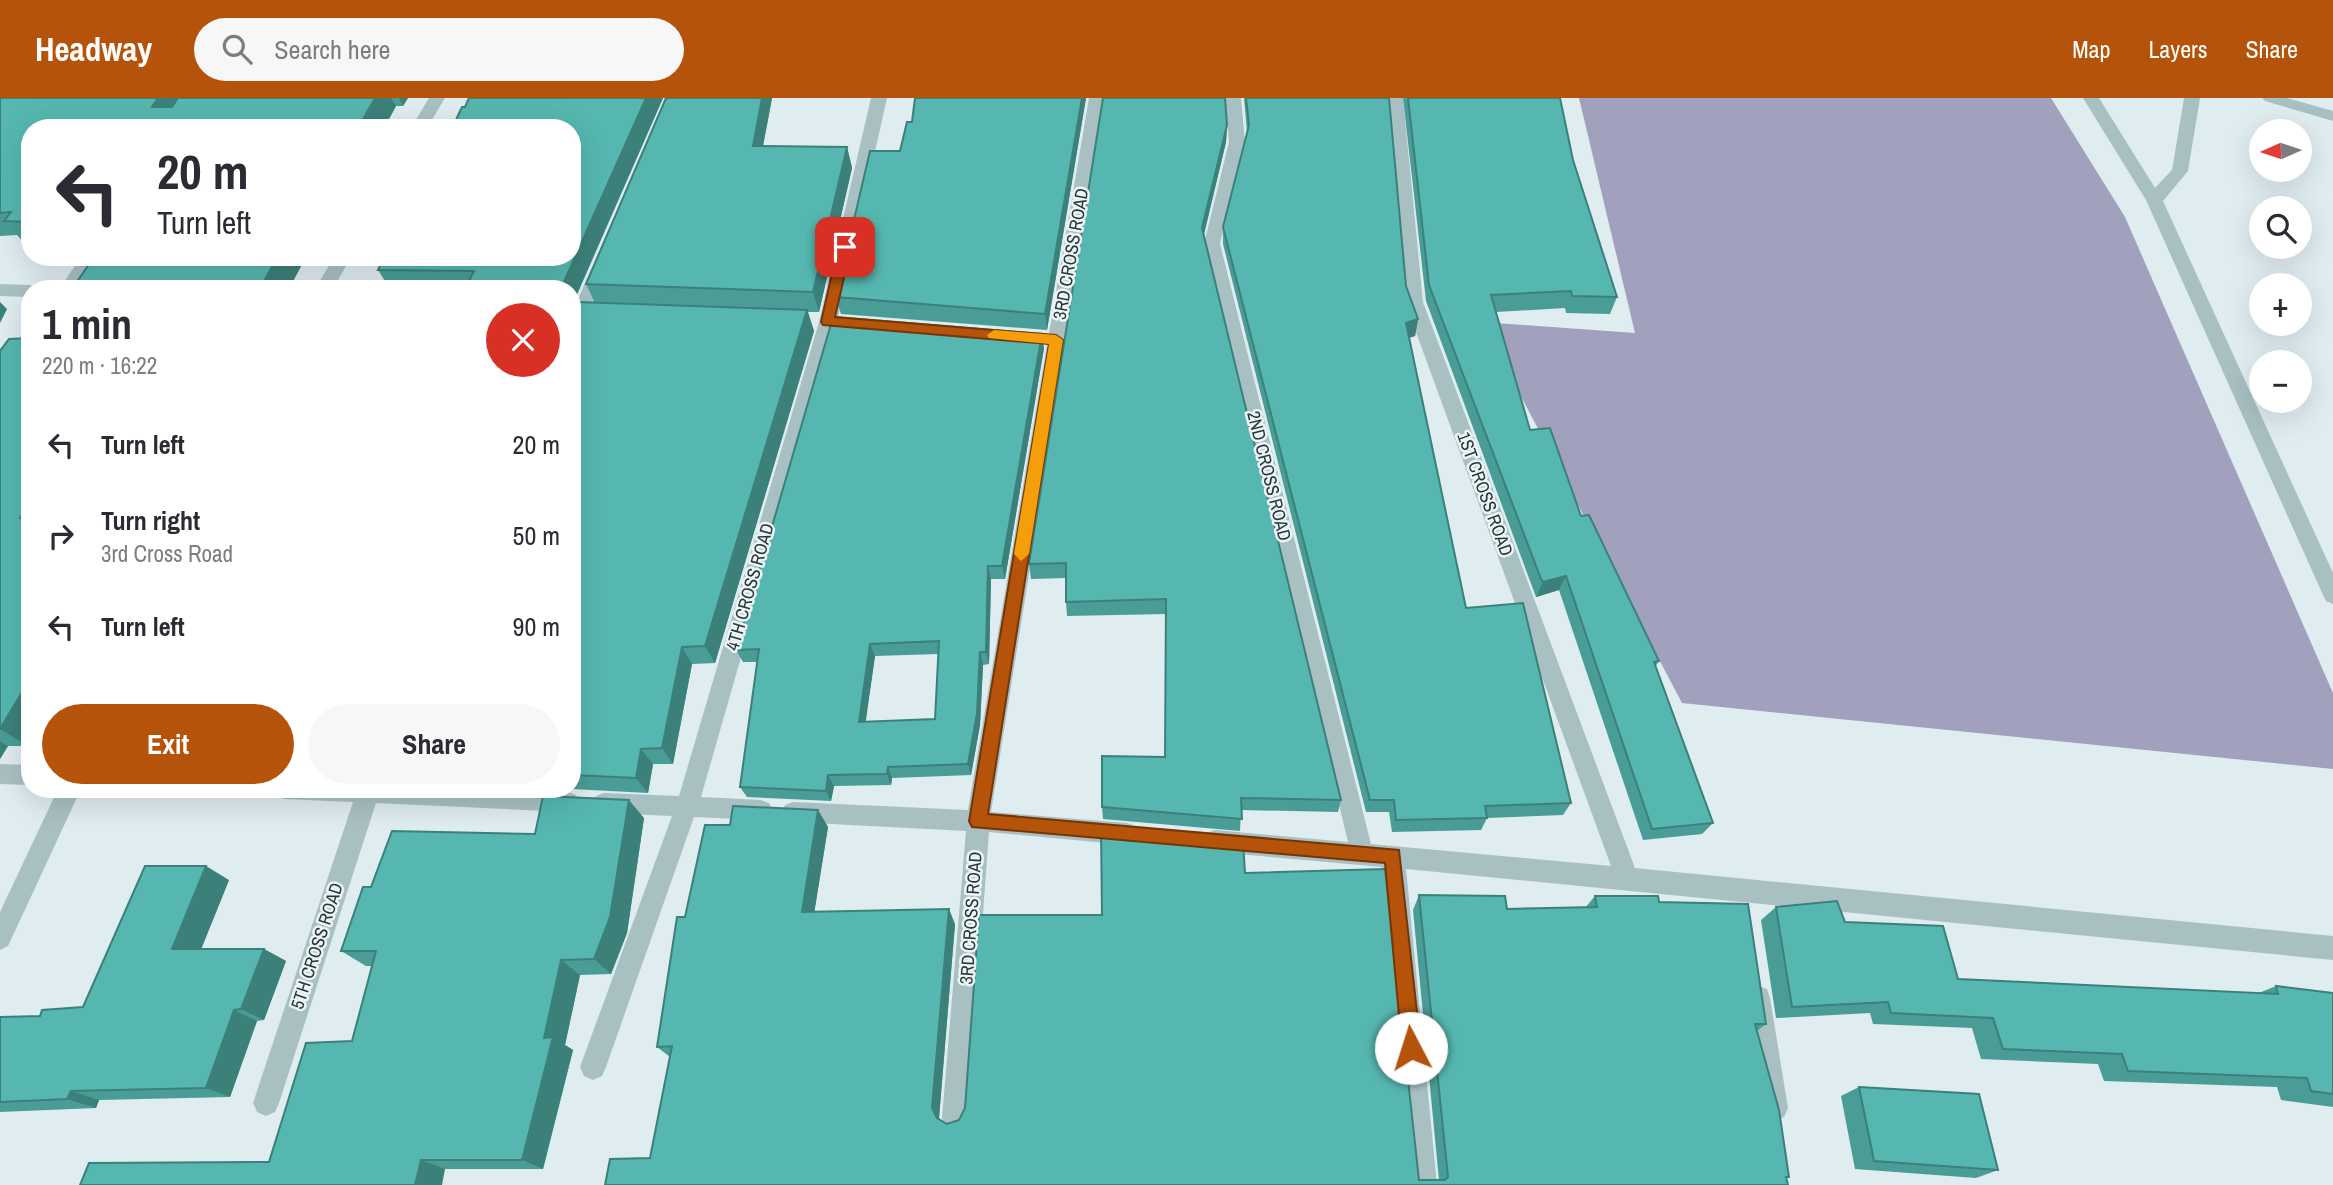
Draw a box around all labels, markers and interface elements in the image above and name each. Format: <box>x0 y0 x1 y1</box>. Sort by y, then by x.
search box <box>194 18 684 81</box>
text: Headway <box>35 27 152 71</box>
icon: search <box>218 30 256 68</box>
text: Search here <box>274 32 390 67</box>
text: Map <box>2072 33 2110 65</box>
text: Layers <box>2148 33 2207 65</box>
text: Share <box>2245 33 2298 65</box>
north arrow <box>2249 119 2312 182</box>
map controls <box>2249 119 2312 413</box>
text: 20 m <box>157 138 249 204</box>
icon: left <box>42 147 133 238</box>
street label: 3RD CROSS ROAD <box>1047 186 1094 322</box>
button: search <box>2249 196 2312 259</box>
text: Turn left <box>157 201 251 244</box>
pin <box>815 217 875 277</box>
icon: arrive <box>826 228 864 266</box>
button: + <box>2249 273 2312 336</box>
text: 1 min <box>42 296 132 352</box>
button: close <box>486 303 560 377</box>
text: 220 m · 16:22 <box>42 350 157 381</box>
button: − <box>2249 350 2312 413</box>
street label: 2ND CROSS ROAD <box>1241 408 1298 543</box>
icon: left <box>42 426 80 464</box>
text: Turn left <box>101 427 185 462</box>
text: 20 m <box>513 427 560 462</box>
street label: 1ST CROSS ROAD <box>1451 428 1519 559</box>
text: Turn right <box>101 503 200 538</box>
icon: right <box>42 517 80 555</box>
text: 50 m <box>513 518 560 553</box>
street label: 4TH CROSS ROAD <box>719 520 780 653</box>
text: 3rd Cross Road <box>101 538 233 569</box>
icon: left <box>42 608 80 646</box>
text: Turn left <box>101 609 185 644</box>
text: 90 m <box>513 609 560 644</box>
button: Exit <box>42 704 294 784</box>
button: Share <box>308 704 560 784</box>
street label: 3RD CROSS ROAD <box>953 851 988 985</box>
street label: 5TH CROSS ROAD <box>284 880 349 1012</box>
position arrow <box>1374 1011 1448 1085</box>

